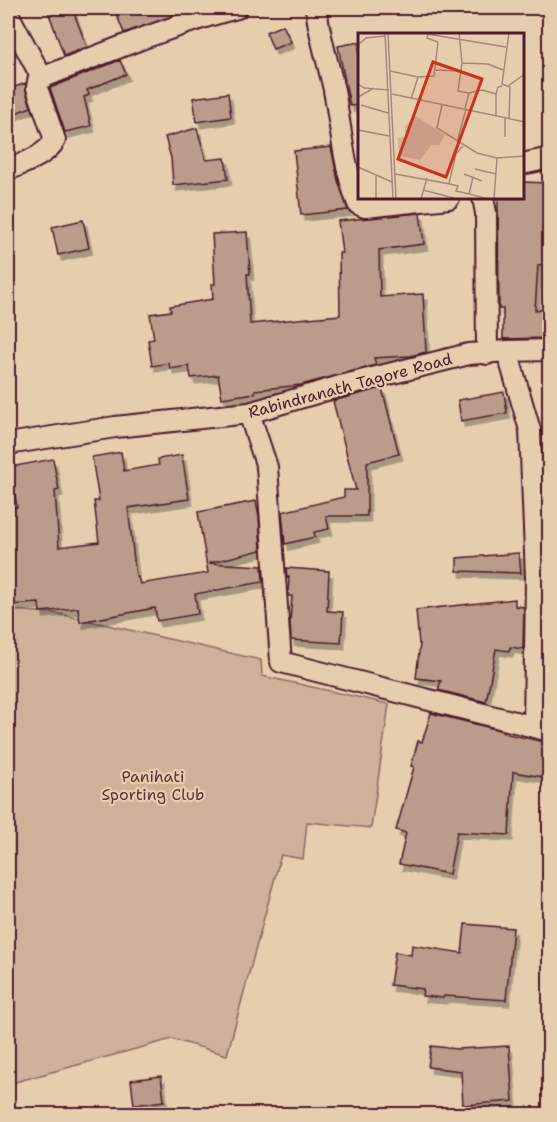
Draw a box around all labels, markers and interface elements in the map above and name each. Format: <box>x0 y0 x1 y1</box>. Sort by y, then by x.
inset map <box>358 33 524 200</box>
street label: Rabindranath Tagore Road <box>246 348 454 423</box>
park label: Panihati Sporting Club <box>102 766 204 805</box>

